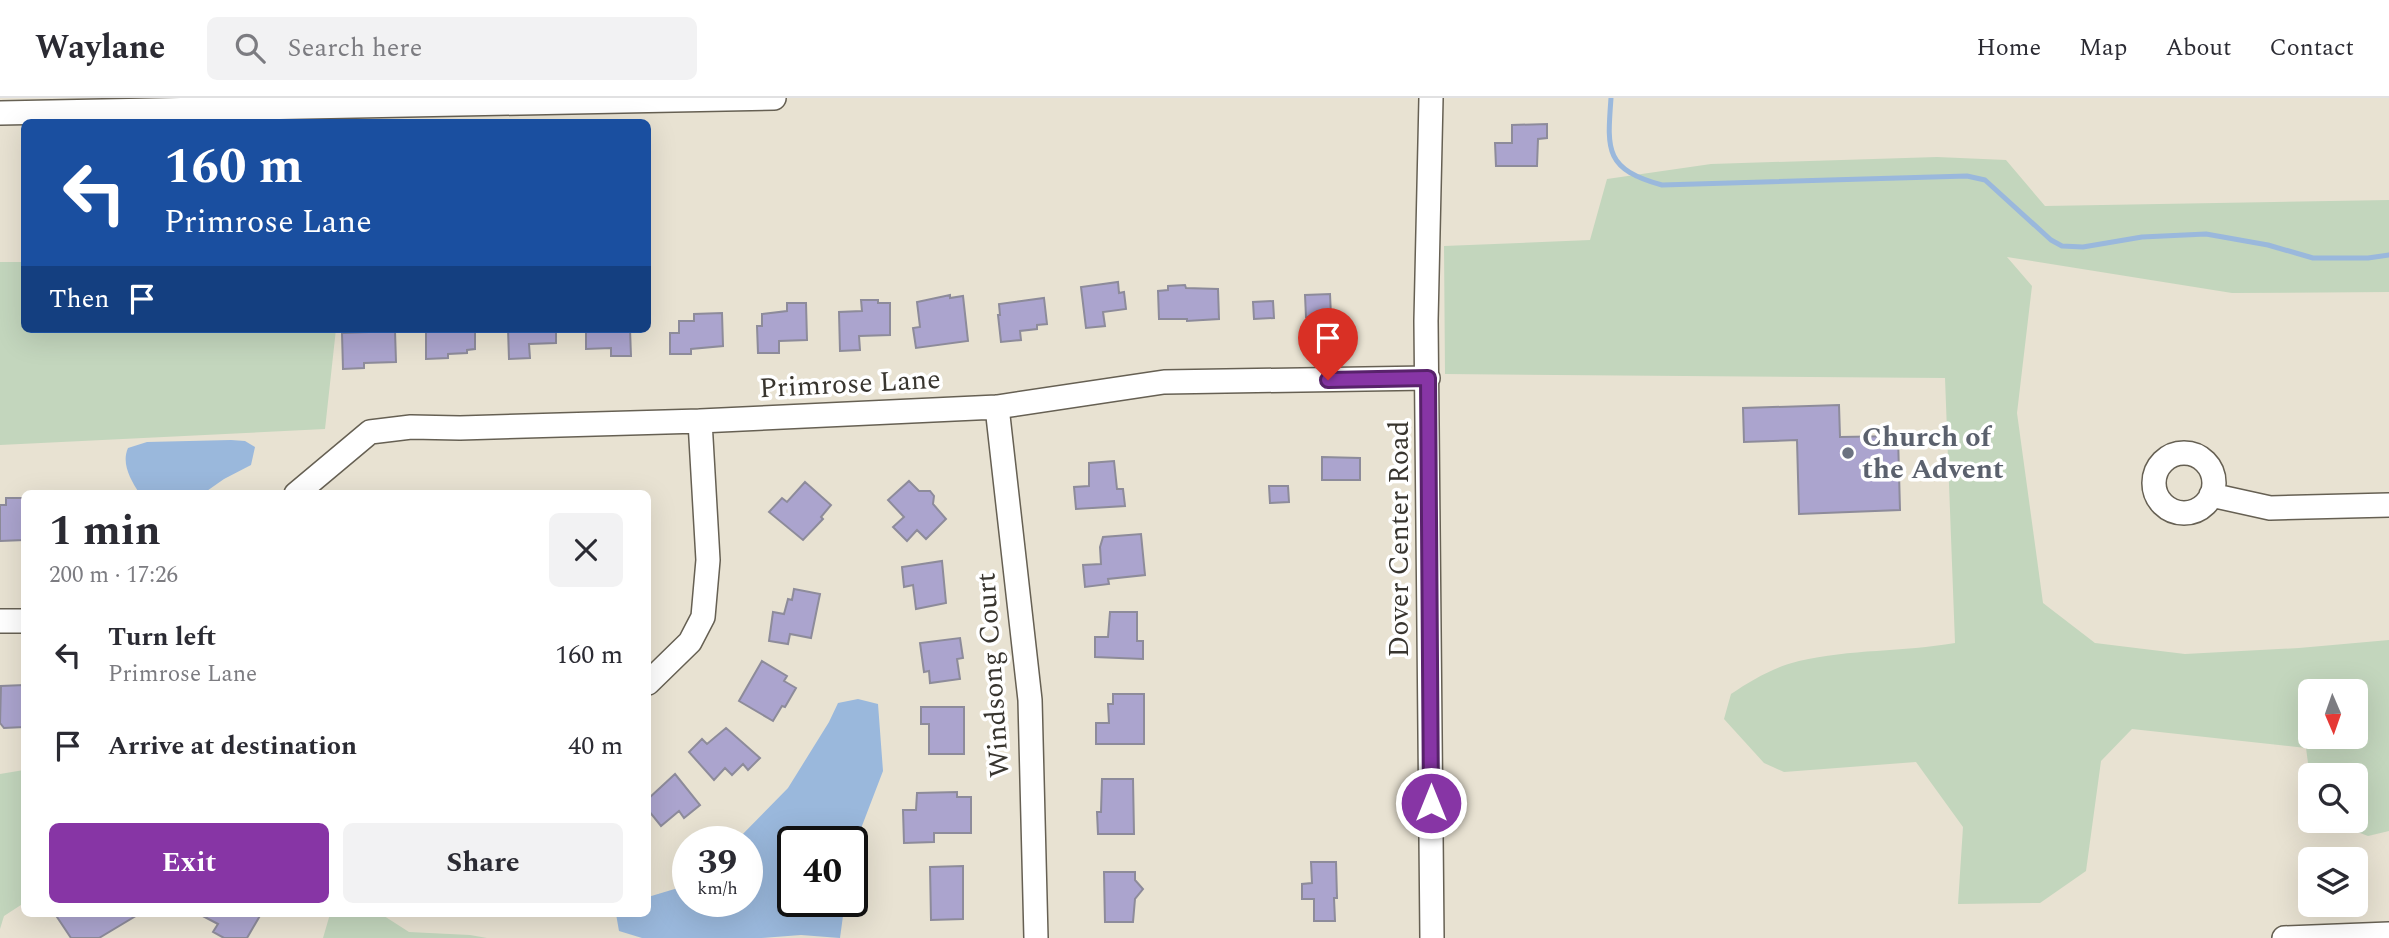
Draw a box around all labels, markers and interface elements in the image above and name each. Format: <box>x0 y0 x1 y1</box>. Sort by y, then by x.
search box <box>207 17 697 80</box>
text: Waylane <box>35 23 165 73</box>
text: Search here <box>287 28 422 68</box>
icon: search <box>231 29 269 67</box>
text: Home <box>1976 30 2041 66</box>
text: Map <box>2079 30 2127 66</box>
text: About <box>2165 30 2231 66</box>
text: Contact <box>2269 30 2354 66</box>
text: 160 m <box>164 130 303 205</box>
icon: left <box>49 147 140 238</box>
text: Primrose Lane <box>164 198 372 247</box>
text: Then <box>49 279 109 319</box>
icon: arrive <box>123 280 161 318</box>
pin <box>1298 308 1358 380</box>
icon: arrive <box>1309 319 1347 357</box>
street label: Primrose Lane <box>758 358 942 410</box>
place label: Church of the Advent <box>1862 416 2004 491</box>
street label: Dover Center Road <box>1378 421 1421 657</box>
marker: Church of the Advent <box>1840 445 1856 461</box>
text: 1 min <box>49 500 161 563</box>
button: close <box>549 513 623 587</box>
text: 200 m · 17:26 <box>49 558 178 593</box>
street label: Windsong Court <box>964 571 1022 779</box>
text: Turn left <box>108 617 216 657</box>
text: 160 m <box>555 635 623 675</box>
icon: left <box>49 636 87 674</box>
text: Primrose Lane <box>108 657 257 692</box>
north arrow <box>2298 679 2368 749</box>
map controls <box>2298 679 2368 917</box>
text: Arrive at destination <box>108 726 357 766</box>
text: 40 m <box>568 726 623 766</box>
icon: arrive <box>49 727 87 765</box>
button: search <box>2298 763 2368 833</box>
position arrow <box>1394 766 1468 840</box>
button: Exit <box>49 823 329 903</box>
button: Share <box>343 823 623 903</box>
speed limit sign: 40 <box>777 826 868 917</box>
text: 39 <box>698 836 737 889</box>
button: layers <box>2298 847 2368 917</box>
text: km/h <box>697 875 738 902</box>

